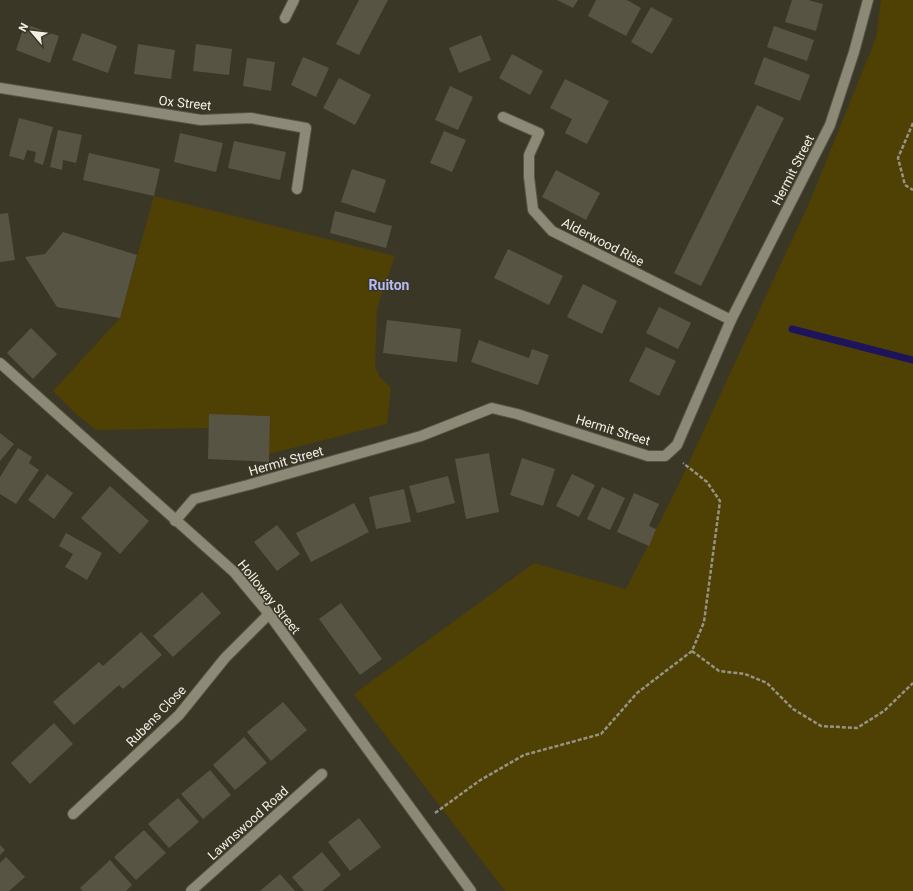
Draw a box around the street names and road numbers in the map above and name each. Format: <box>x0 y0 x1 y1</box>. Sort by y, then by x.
street label: Ox Street <box>158 93 212 113</box>
street label: Hermit Street <box>769 132 817 208</box>
street label: Alderwood Rise <box>559 215 647 269</box>
street label: Hermit Street <box>574 412 652 448</box>
street label: Hermit Street <box>247 443 325 479</box>
street label: Holloway Street <box>235 557 303 637</box>
street label: Rubens Close <box>123 682 189 750</box>
street label: Lawnswood Road <box>205 783 291 863</box>

